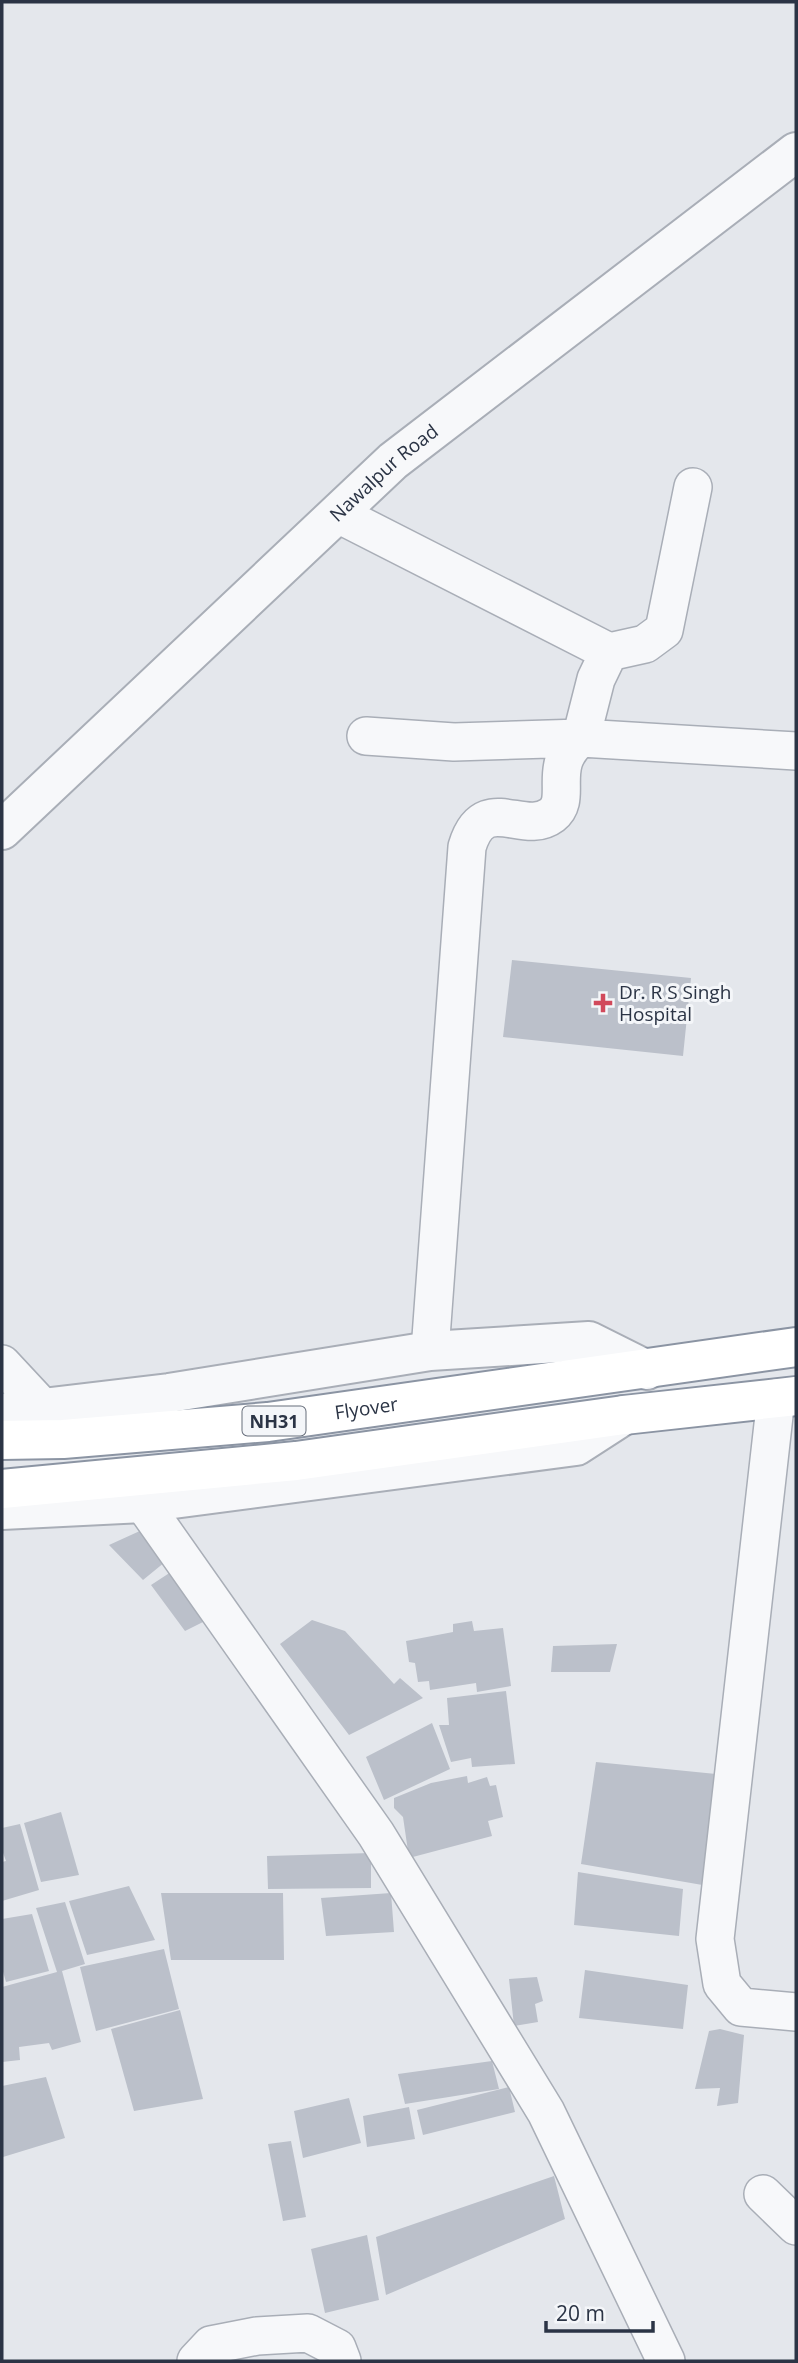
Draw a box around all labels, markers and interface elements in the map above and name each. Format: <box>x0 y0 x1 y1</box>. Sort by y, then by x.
street label: Nawalpur Road <box>324 418 443 527</box>
place label: Dr. R S Singh Hospital <box>619 979 731 1027</box>
marker: Dr. R S Singh Hospital <box>593 993 613 1013</box>
street label: Flyover <box>333 1391 400 1425</box>
road number: NH31 <box>243 1406 306 1436</box>
scale bar <box>546 2290 653 2334</box>
text: 20 m <box>556 2299 605 2327</box>

